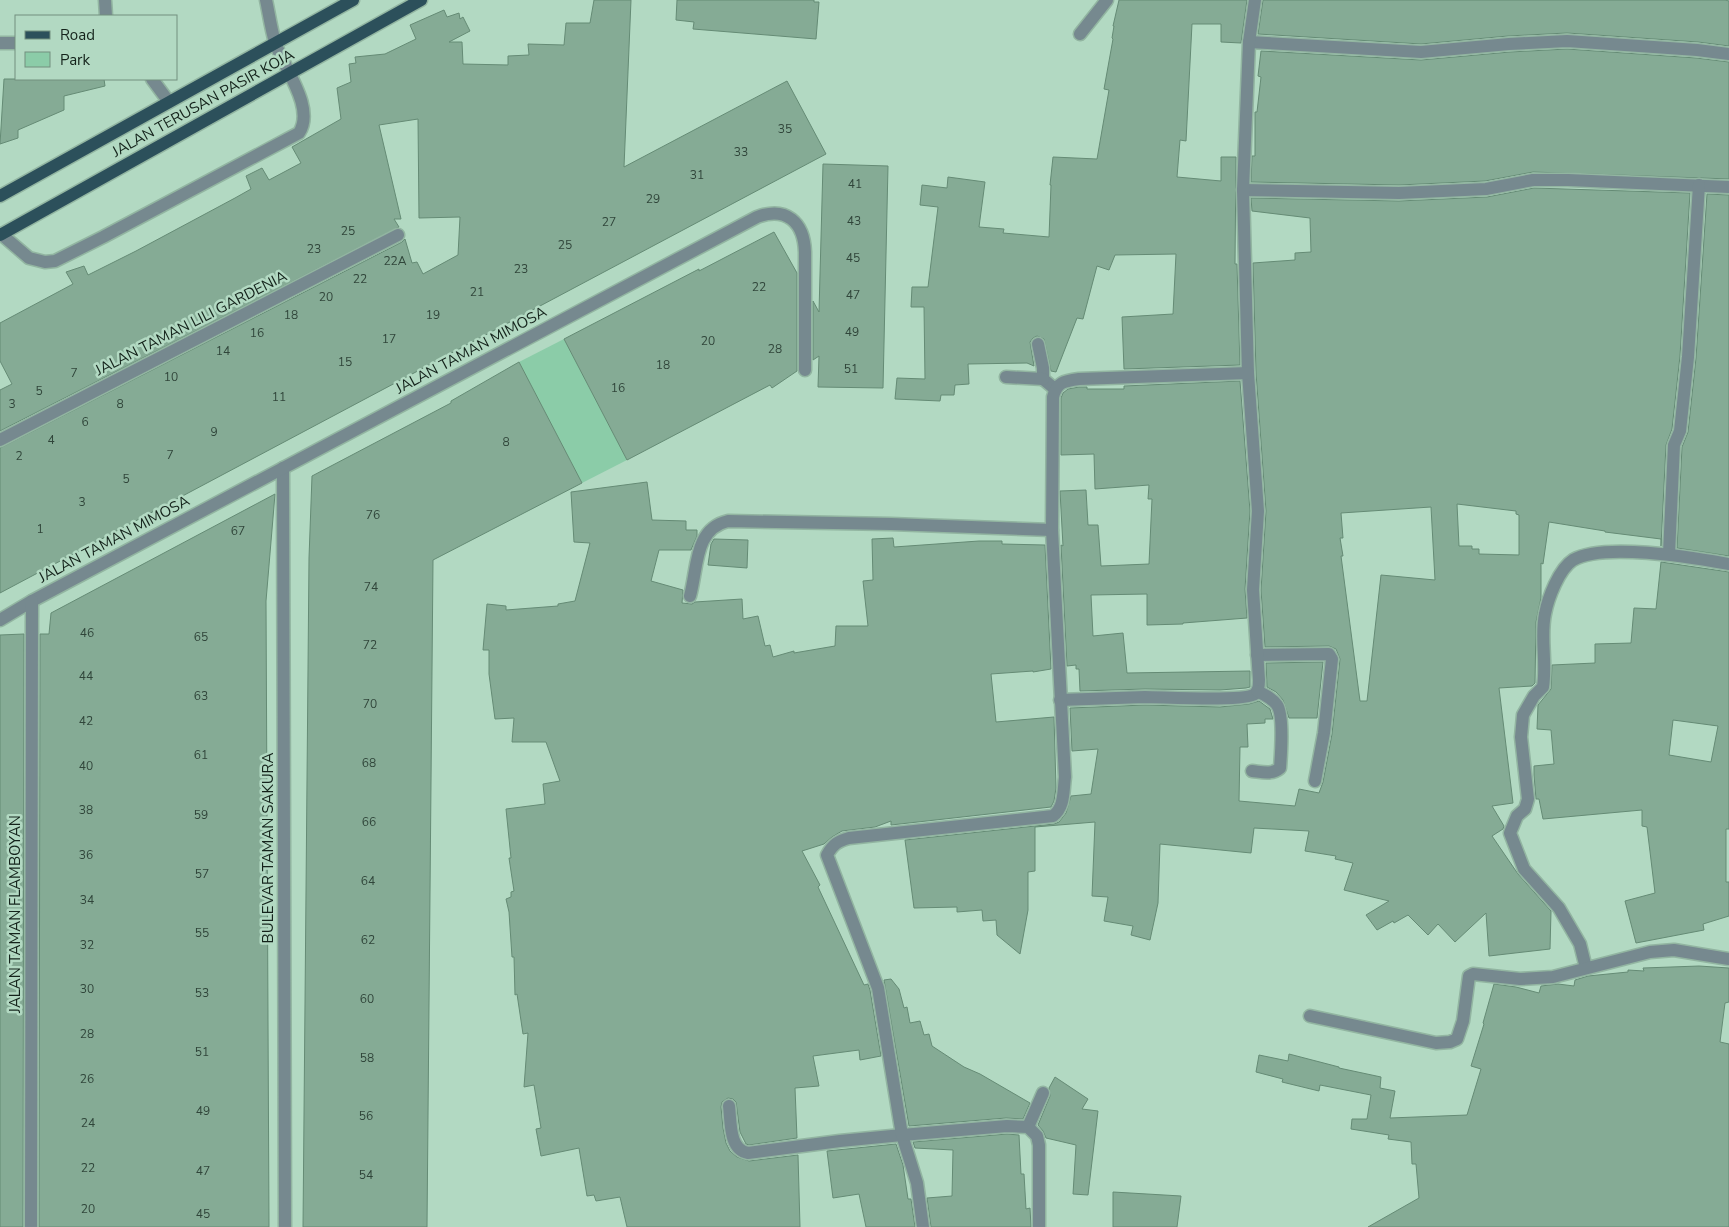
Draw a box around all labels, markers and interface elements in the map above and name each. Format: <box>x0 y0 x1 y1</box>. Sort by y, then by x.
legend <box>15 15 178 80</box>
text: Road <box>60 25 95 45</box>
street label: JALAN TERUSAN PASIR KOJA <box>107 44 298 162</box>
text: Park <box>60 50 90 70</box>
house number: 35 <box>778 121 792 137</box>
house number: 33 <box>734 144 748 160</box>
house number: 31 <box>690 167 704 183</box>
house number: 41 <box>848 176 862 192</box>
house number: 29 <box>646 191 660 207</box>
house number: 43 <box>847 213 861 229</box>
house number: 27 <box>602 214 616 230</box>
house number: 25 <box>341 223 355 239</box>
house number: 25 <box>558 237 572 253</box>
house number: 23 <box>307 241 321 257</box>
house number: 45 <box>846 250 860 266</box>
house number: 22A <box>383 253 407 269</box>
house number: 23 <box>514 261 528 277</box>
street label: JALAN TAMAN LILI GARDENIA <box>91 266 290 381</box>
house number: 22 <box>353 271 367 287</box>
house number: 22 <box>752 279 766 295</box>
house number: 21 <box>470 284 484 300</box>
house number: 47 <box>846 287 860 303</box>
house number: 20 <box>319 289 333 305</box>
street label: JALAN TAMAN MIMOSA <box>391 302 550 399</box>
house number: 18 <box>284 307 298 323</box>
house number: 19 <box>426 307 440 323</box>
house number: 49 <box>845 324 859 340</box>
house number: 16 <box>250 325 264 341</box>
house number: 17 <box>382 331 396 347</box>
house number: 20 <box>701 333 715 349</box>
house number: 28 <box>768 341 782 357</box>
house number: 14 <box>216 343 230 359</box>
house number: 15 <box>338 354 352 370</box>
house number: 18 <box>656 357 670 373</box>
house number: 51 <box>844 361 858 377</box>
house number: 7 <box>70 365 78 381</box>
house number: 10 <box>164 369 178 385</box>
house number: 16 <box>611 380 625 396</box>
house number: 5 <box>35 383 43 399</box>
house number: 11 <box>272 389 286 405</box>
house number: 3 <box>8 396 16 412</box>
house number: 8 <box>116 396 124 412</box>
house number: 6 <box>81 414 89 430</box>
house number: 9 <box>210 424 218 440</box>
house number: 4 <box>47 432 55 448</box>
house number: 8 <box>502 434 510 450</box>
house number: 7 <box>166 447 174 463</box>
house number: 2 <box>15 448 23 464</box>
house number: 5 <box>122 471 130 487</box>
street label: JALAN TAMAN MIMOSA <box>34 491 193 588</box>
house number: 3 <box>78 494 86 510</box>
house number: 76 <box>366 507 380 523</box>
house number: 1 <box>36 521 44 537</box>
house number: 67 <box>231 523 245 539</box>
house number: 74 <box>364 579 378 595</box>
house number: 46 <box>80 625 94 641</box>
house number: 65 <box>194 629 208 645</box>
house number: 72 <box>363 637 377 653</box>
house number: 44 <box>79 668 93 684</box>
house number: 63 <box>194 688 208 704</box>
house number: 70 <box>363 696 377 712</box>
house number: 42 <box>79 713 93 729</box>
house number: 61 <box>194 747 208 763</box>
street label: BULEVAR TAMAN SAKURA <box>258 753 278 943</box>
house number: 68 <box>362 755 376 771</box>
house number: 40 <box>79 758 93 774</box>
house number: 38 <box>79 802 93 818</box>
house number: 59 <box>194 807 208 823</box>
house number: 66 <box>362 814 376 830</box>
street label: JALAN TAMAN FLAMBOYAN <box>5 815 25 1014</box>
house number: 36 <box>79 847 93 863</box>
house number: 57 <box>195 866 209 882</box>
house number: 64 <box>361 873 375 889</box>
house number: 34 <box>80 892 94 908</box>
house number: 55 <box>195 925 209 941</box>
house number: 62 <box>361 932 375 948</box>
house number: 32 <box>80 937 94 953</box>
house number: 30 <box>80 981 94 997</box>
house number: 53 <box>195 985 209 1001</box>
house number: 60 <box>360 991 374 1007</box>
house number: 28 <box>80 1026 94 1042</box>
house number: 51 <box>195 1044 209 1060</box>
house number: 58 <box>360 1050 374 1066</box>
house number: 26 <box>80 1071 94 1087</box>
house number: 49 <box>196 1103 210 1119</box>
house number: 56 <box>359 1108 373 1124</box>
house number: 24 <box>81 1115 95 1131</box>
house number: 22 <box>81 1160 95 1176</box>
house number: 47 <box>196 1163 210 1179</box>
house number: 54 <box>359 1167 373 1183</box>
house number: 20 <box>81 1201 95 1217</box>
house number: 45 <box>196 1206 210 1222</box>

